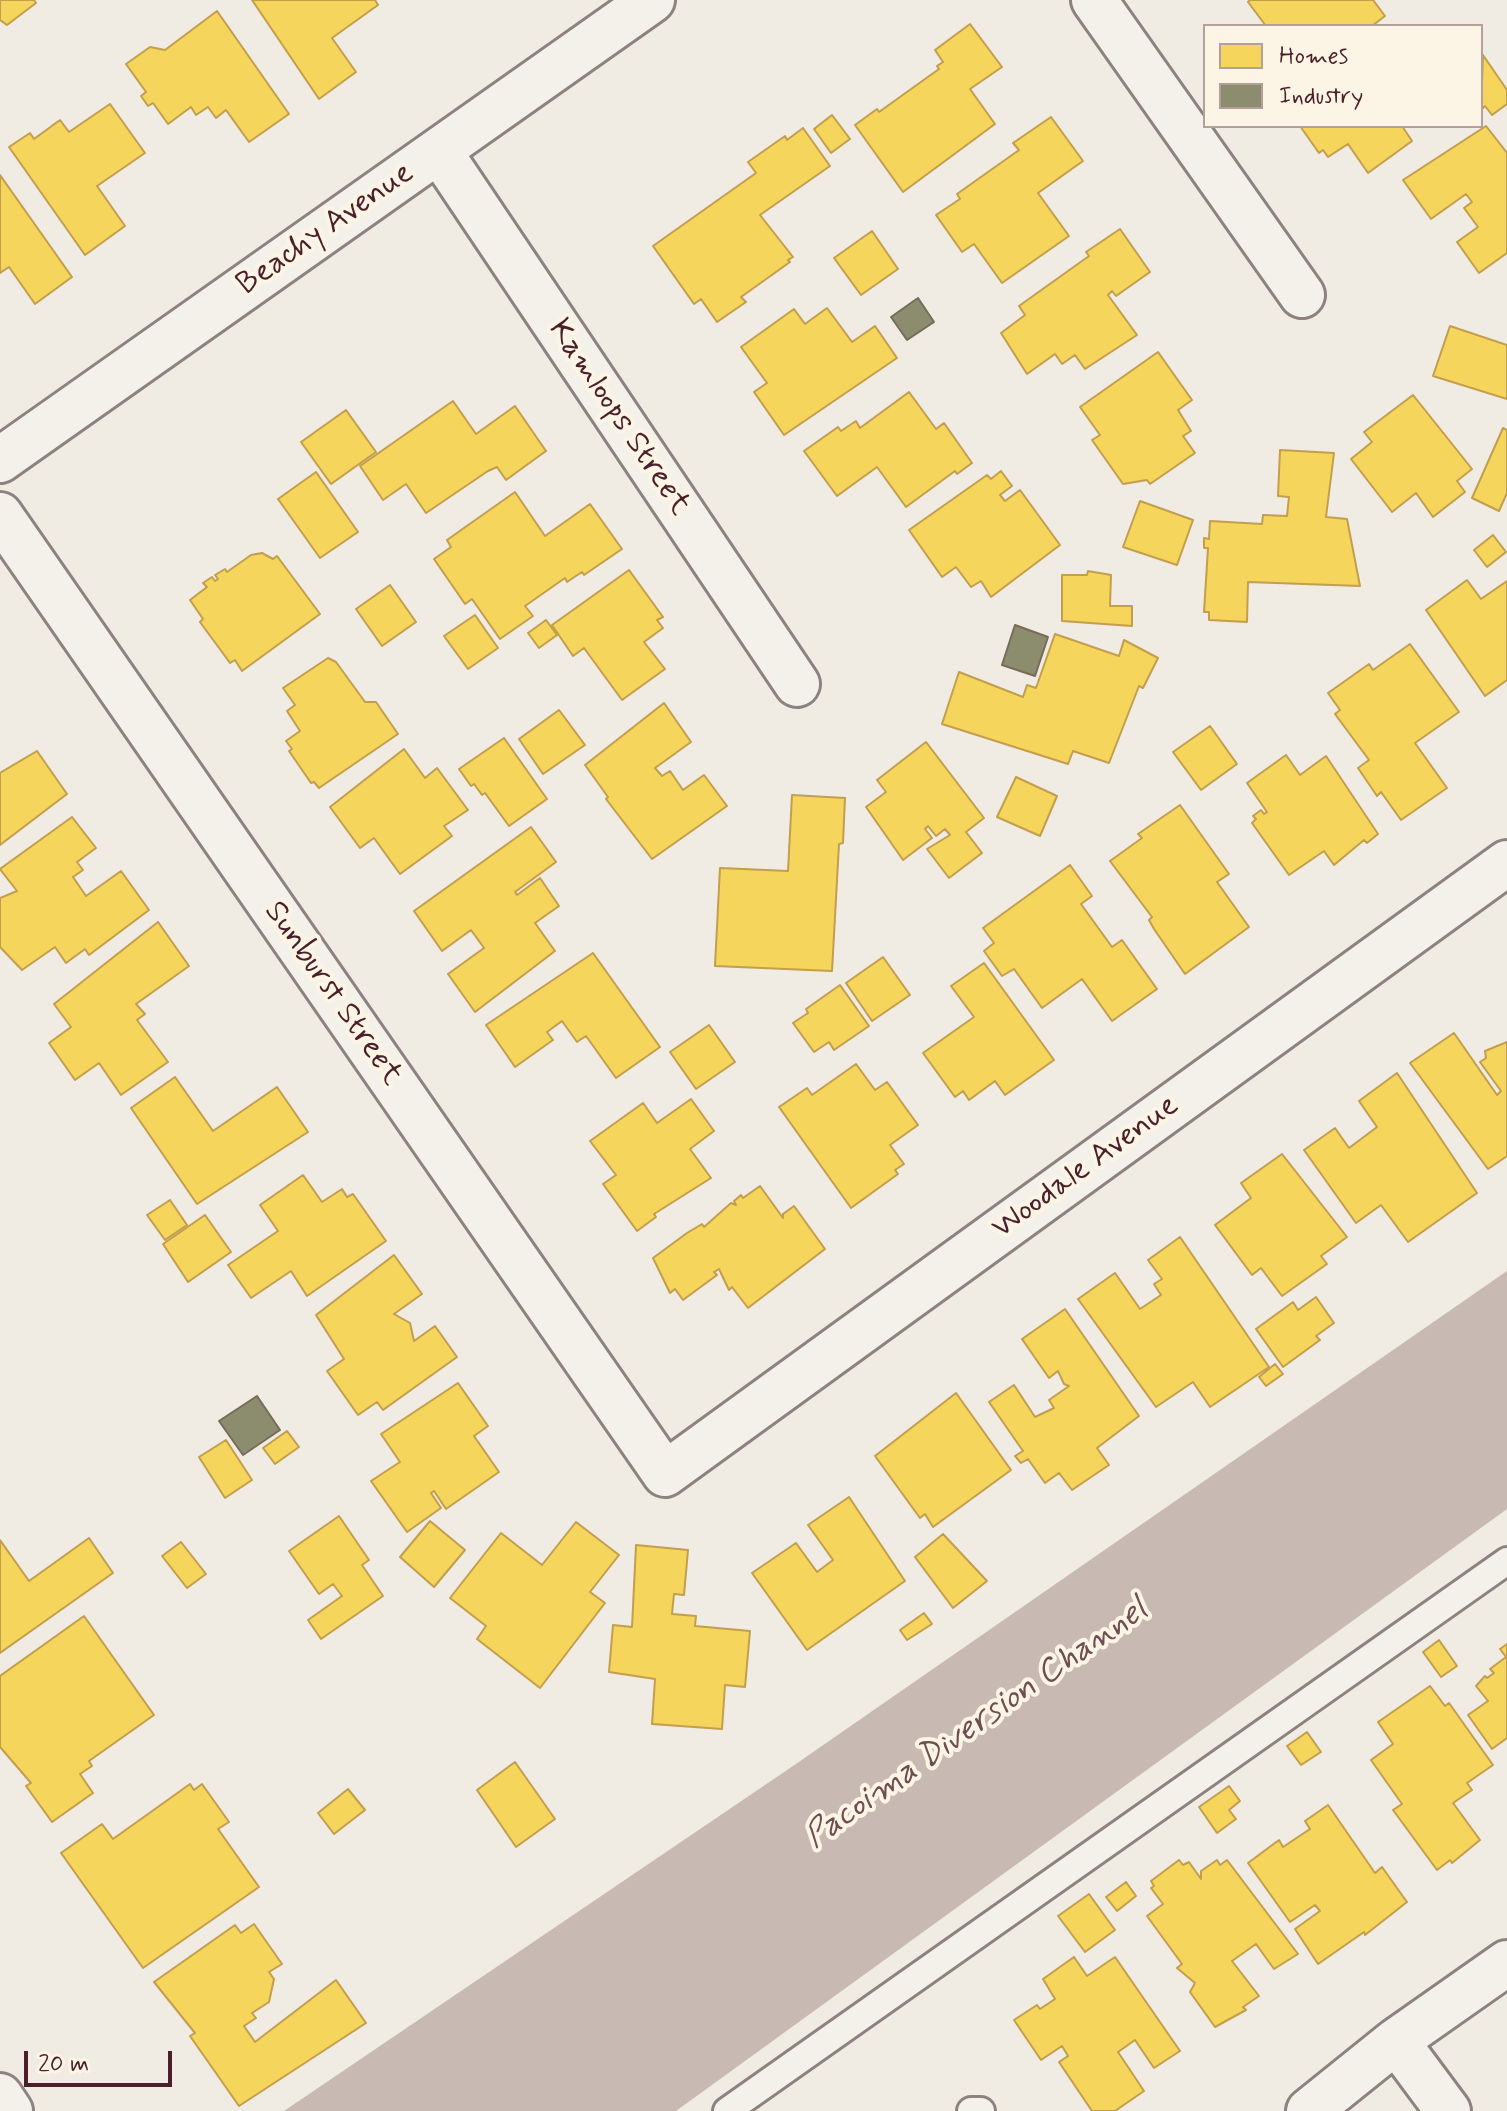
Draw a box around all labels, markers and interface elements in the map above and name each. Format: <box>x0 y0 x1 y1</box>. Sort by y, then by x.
legend <box>1203 24 1483 128</box>
text: Homes <box>1279 41 1348 72</box>
text: Industry <box>1279 81 1363 112</box>
street label: Beachy Avenue <box>230 155 422 305</box>
street label: Kamloops Street <box>538 313 698 523</box>
street label: Sunburst Street <box>254 895 410 1093</box>
street label: Woodale Avenue <box>985 1087 1187 1249</box>
water label: Pacoima Diversion Channel <box>798 1591 1156 1859</box>
scale bar <box>28 2035 176 2085</box>
text: 20 m <box>38 2049 89 2080</box>

